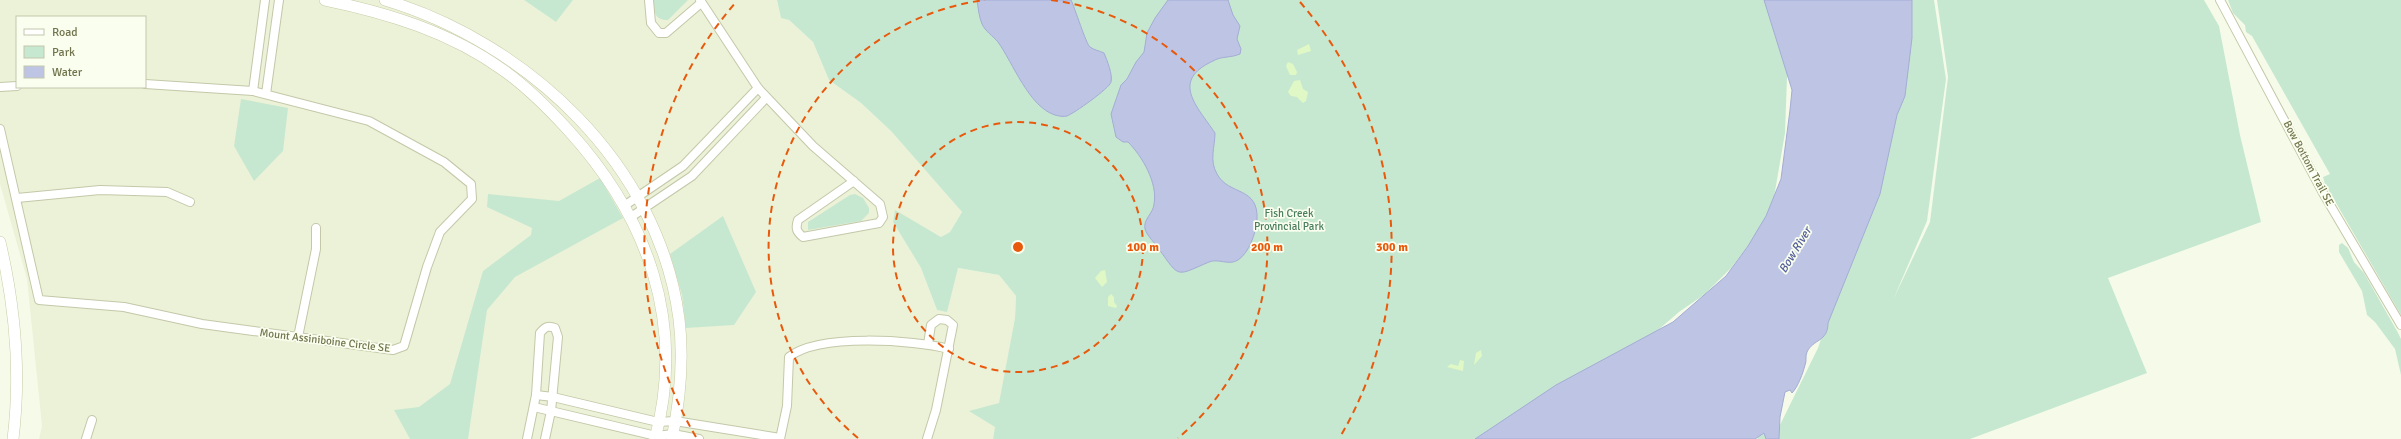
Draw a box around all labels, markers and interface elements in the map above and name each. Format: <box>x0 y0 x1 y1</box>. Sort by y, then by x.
legend <box>16 16 146 88</box>
text: Road <box>52 25 78 40</box>
text: Park <box>52 45 75 60</box>
text: Water <box>52 65 83 80</box>
street label: Bow Bottom Trail SE <box>2281 118 2337 208</box>
park label: Fish Creek Provincial Park <box>1254 207 1324 233</box>
water label: Bow River <box>1776 223 1816 276</box>
centre of rings <box>1011 240 1025 254</box>
text: 100 m <box>1127 240 1159 255</box>
text: 200 m <box>1251 240 1283 255</box>
text: 300 m <box>1376 240 1408 255</box>
street label: Mount Assiniboine Circle SE <box>259 326 391 355</box>

